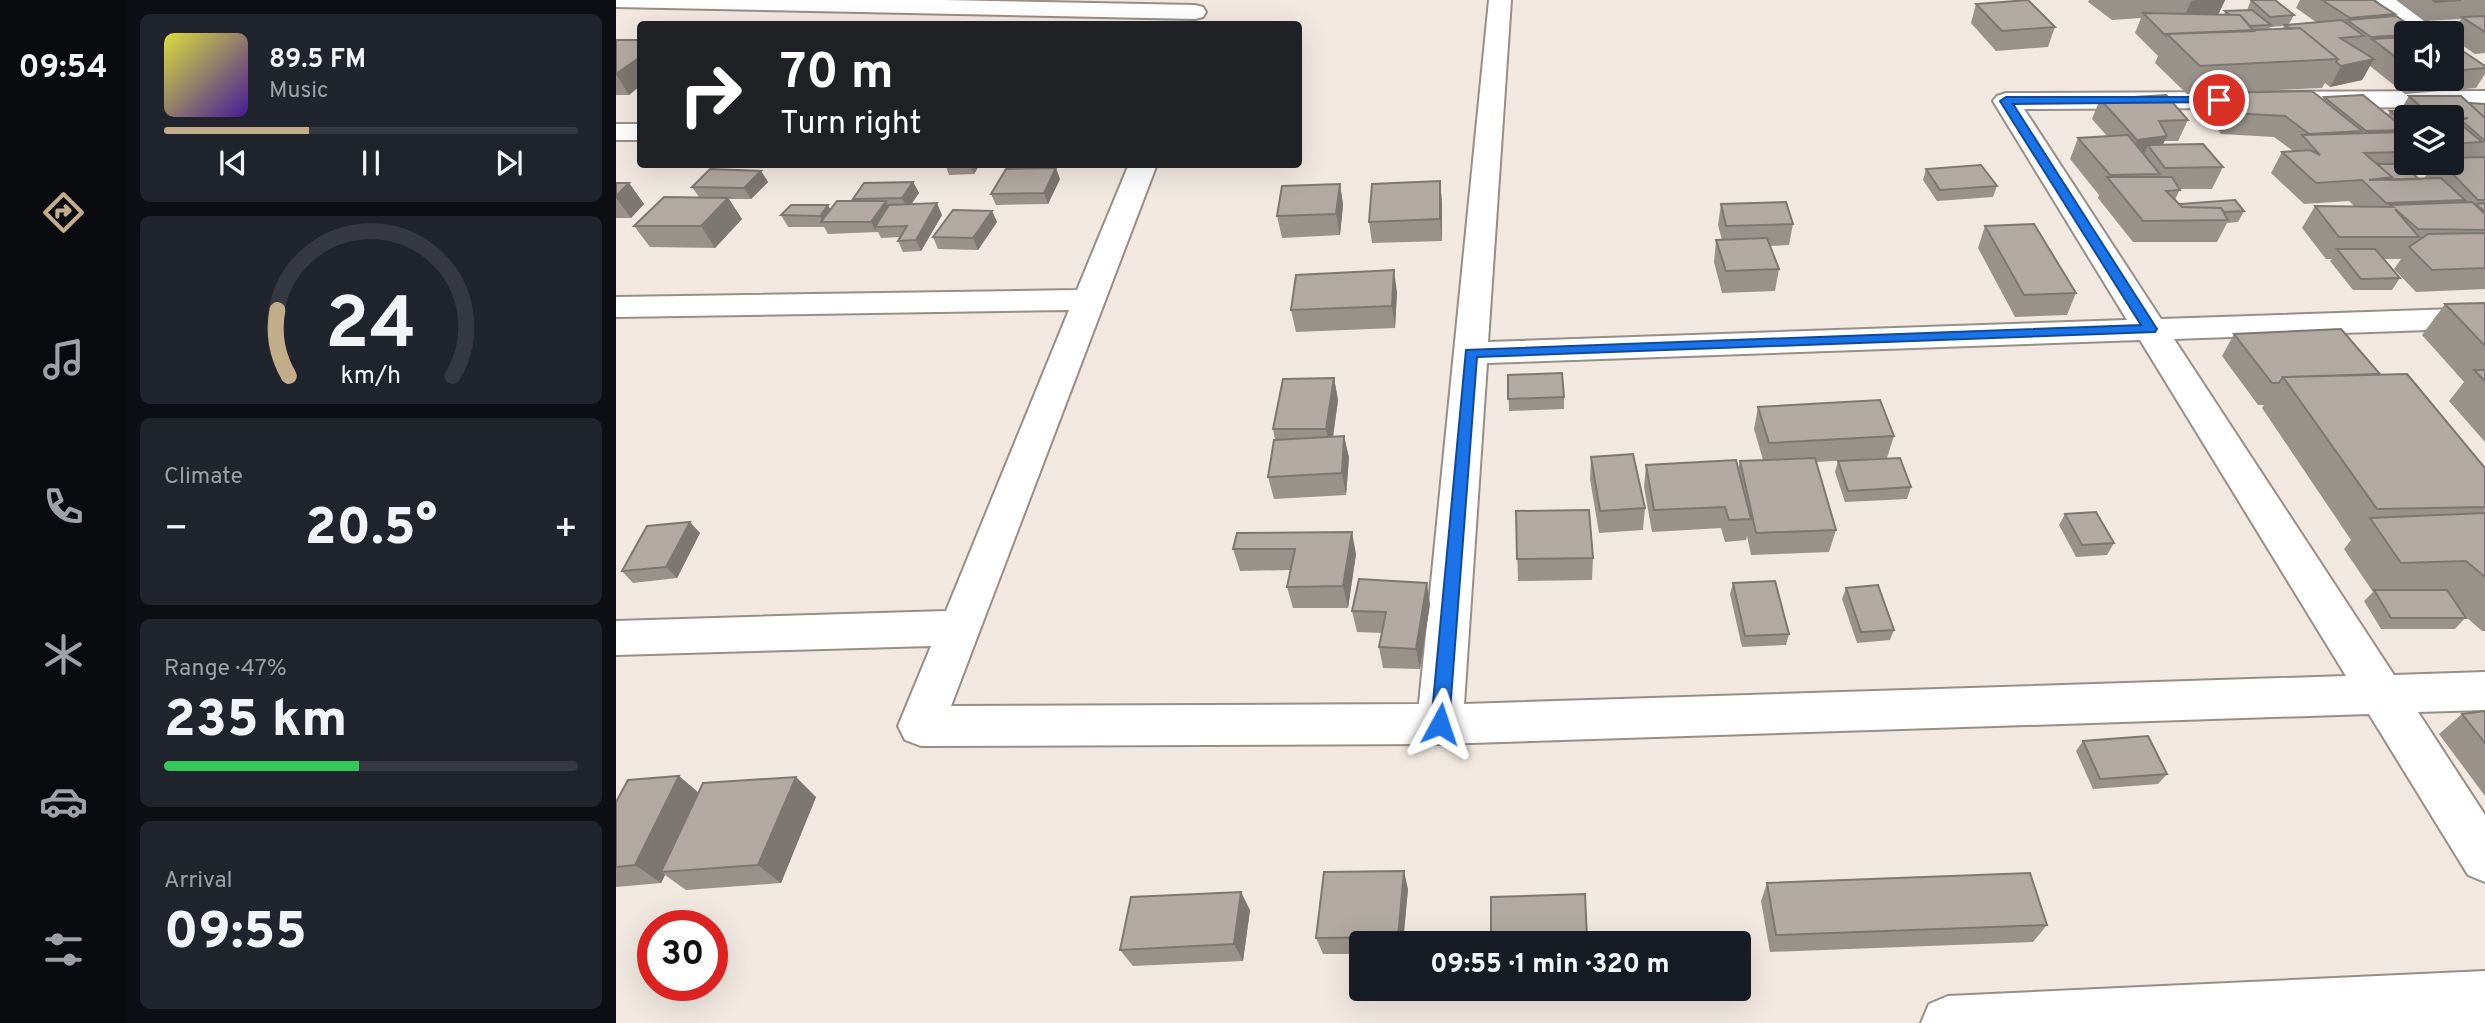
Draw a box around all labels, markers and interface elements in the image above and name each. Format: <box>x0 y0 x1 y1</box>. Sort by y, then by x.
map controls <box>2394 21 2464 175</box>
button: sound <box>2394 21 2464 91</box>
text: 89.5 FM <box>269 44 366 77</box>
text: 70 m <box>780 44 894 106</box>
text: 09:54 <box>18 49 108 89</box>
icon: right <box>665 49 756 140</box>
pin <box>2189 70 2249 130</box>
text: Music <box>269 77 329 106</box>
icon: arrive <box>2200 81 2238 119</box>
text: Turn right <box>780 105 922 145</box>
button: layers <box>2394 105 2464 175</box>
icon: previous <box>214 144 252 182</box>
icon: pause <box>352 144 390 182</box>
icon: next <box>490 144 528 182</box>
icon: directions <box>39 188 88 237</box>
text: 24 <box>325 282 417 374</box>
icon: music <box>39 335 88 384</box>
text: km/h <box>341 360 401 392</box>
text: Climate <box>164 463 243 492</box>
icon: phone <box>39 482 88 531</box>
text: 20.5° <box>305 497 437 563</box>
text: − <box>164 506 189 555</box>
text: + <box>553 506 578 555</box>
icon: climate <box>39 630 88 679</box>
text: Range · 47% <box>164 655 287 684</box>
position arrow <box>1403 687 1477 761</box>
text: 235 km <box>164 689 347 755</box>
icon: car <box>39 777 88 826</box>
text: Arrival <box>164 867 233 896</box>
text: 09:55 <box>164 901 307 967</box>
speed limit sign: 30 <box>637 910 728 1001</box>
icon: filters <box>39 925 88 974</box>
text: 09:55 · 1 min · 320 m <box>1430 949 1670 982</box>

